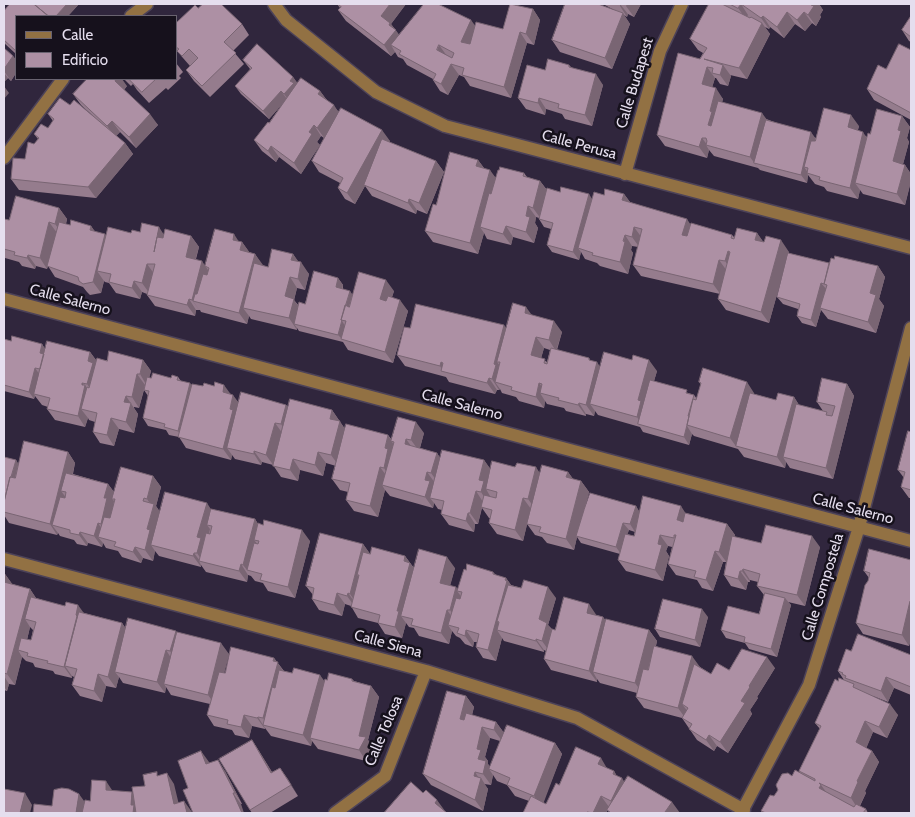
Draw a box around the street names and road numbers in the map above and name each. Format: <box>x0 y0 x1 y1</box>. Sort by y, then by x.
street label: Calle Budapest <box>613 35 657 131</box>
street label: Calle Perusa <box>540 126 618 164</box>
street label: Calle Salerno <box>28 281 112 319</box>
street label: Calle Salerno <box>420 386 504 424</box>
street label: Calle Salerno <box>811 490 895 528</box>
street label: Calle Compostela <box>798 531 848 643</box>
street label: Calle Siena <box>352 626 424 662</box>
street label: Calle Tolosa <box>361 693 407 769</box>

